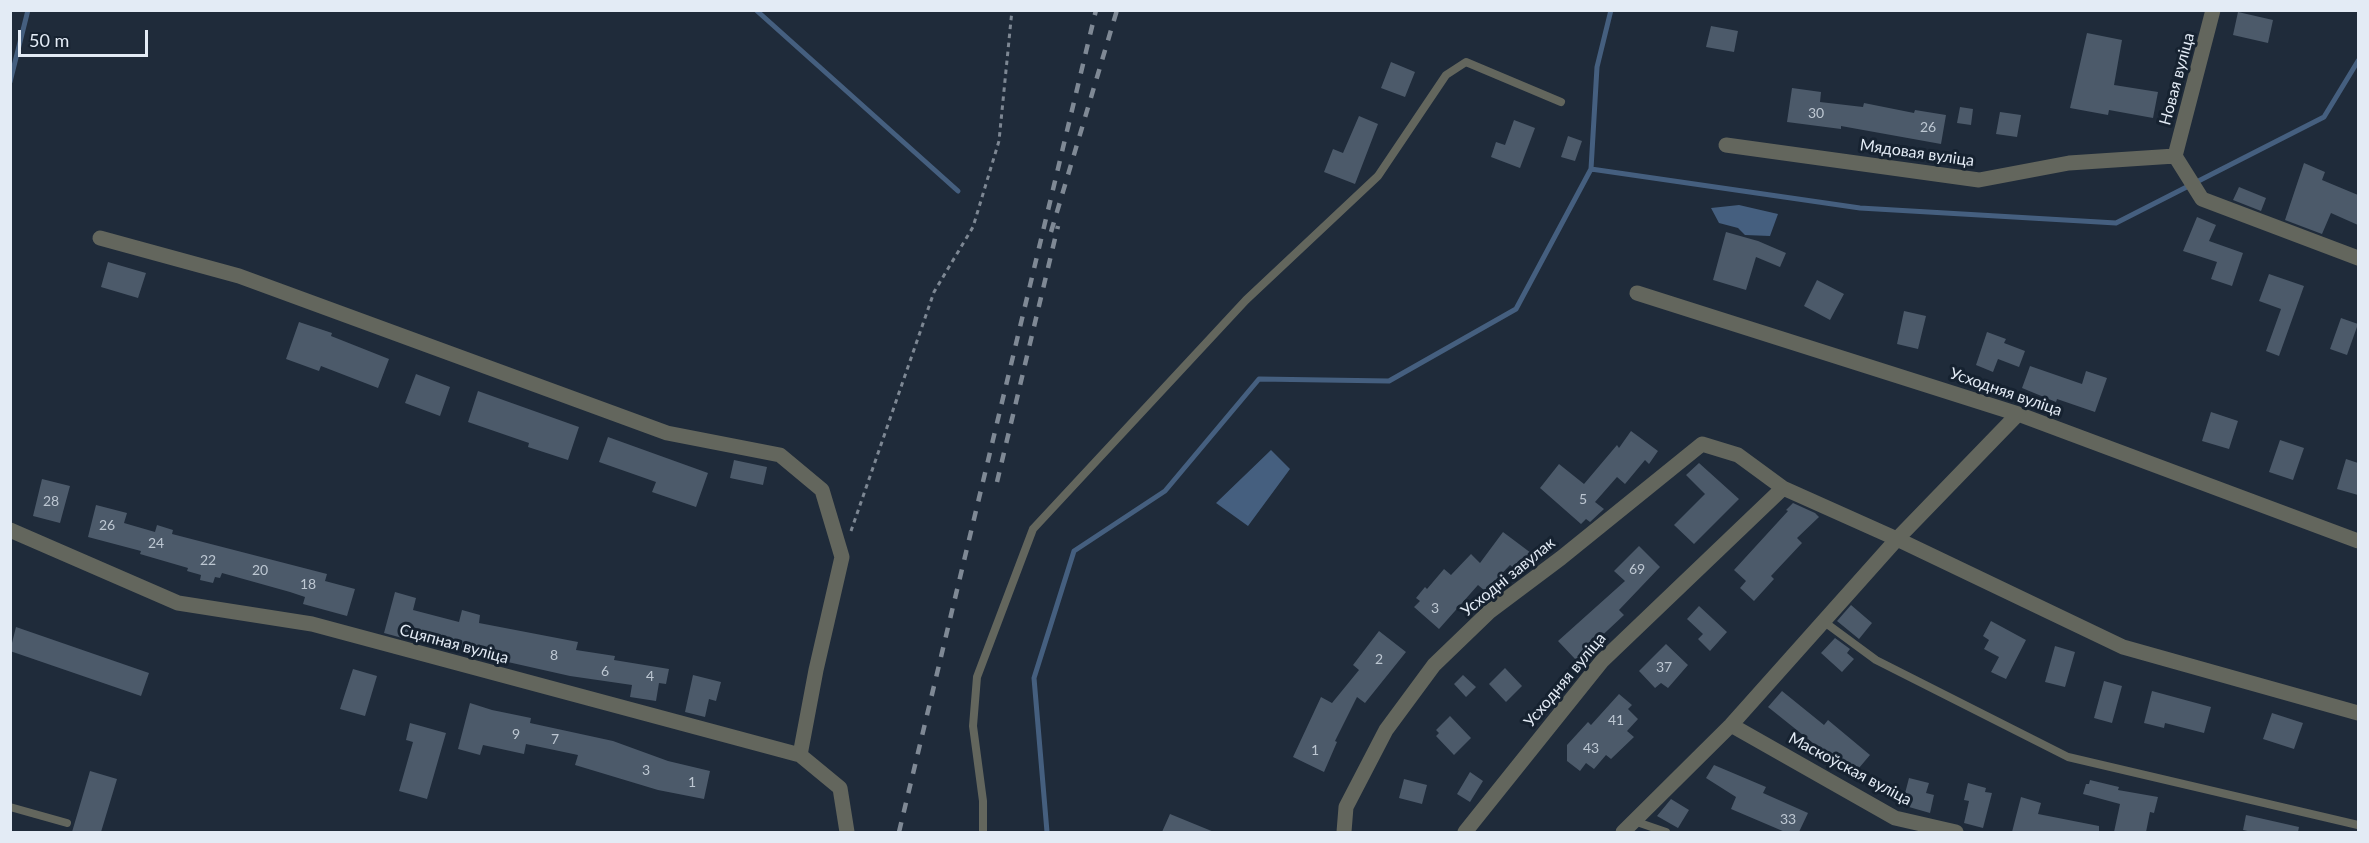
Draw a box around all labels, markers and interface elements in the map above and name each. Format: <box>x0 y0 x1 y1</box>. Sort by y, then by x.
scale bar <box>21 18 152 56</box>
text: 50 m <box>29 29 69 51</box>
street label: Новая вуліца <box>2155 31 2199 127</box>
house number: 30 <box>1808 105 1824 121</box>
house number: 26 <box>1920 119 1936 135</box>
street label: Мядовая вуліца <box>1859 135 1975 171</box>
street label: Усходняя вуліца <box>1947 364 2065 420</box>
house number: 5 <box>1579 491 1587 507</box>
house number: 28 <box>43 493 59 509</box>
house number: 26 <box>99 517 115 533</box>
street label: Усходні завулак <box>1457 533 1559 621</box>
house number: 24 <box>148 535 164 551</box>
house number: 22 <box>200 552 216 568</box>
house number: 69 <box>1629 561 1645 577</box>
house number: 20 <box>252 562 268 578</box>
house number: 18 <box>300 576 316 592</box>
house number: 3 <box>1431 600 1439 616</box>
street label: Сцяпная вуліца <box>397 620 511 668</box>
street label: Усходняя вуліца <box>1520 629 1610 731</box>
house number: 8 <box>550 647 558 663</box>
house number: 2 <box>1375 651 1383 667</box>
house number: 37 <box>1656 659 1672 675</box>
house number: 6 <box>601 663 609 679</box>
house number: 4 <box>646 668 654 684</box>
house number: 41 <box>1608 712 1624 728</box>
house number: 9 <box>512 726 520 742</box>
street label: Маскоўская вуліца <box>1785 728 1915 810</box>
house number: 7 <box>551 731 559 747</box>
house number: 43 <box>1583 740 1599 756</box>
house number: 1 <box>1311 742 1319 758</box>
house number: 3 <box>642 762 650 778</box>
house number: 1 <box>688 774 696 790</box>
house number: 33 <box>1780 811 1796 827</box>

